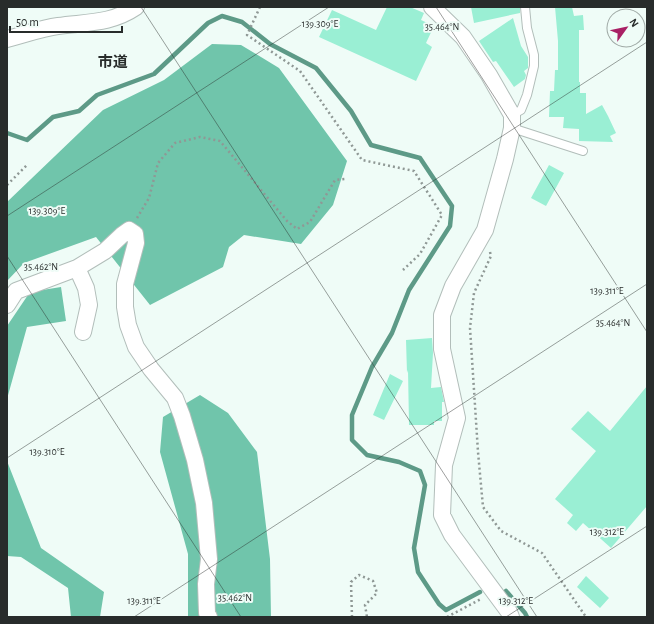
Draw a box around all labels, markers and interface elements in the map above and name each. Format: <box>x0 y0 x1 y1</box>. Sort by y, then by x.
scale bar <box>10 8 122 34</box>
north arrow <box>606 8 646 48</box>
text: 50 m <box>16 16 39 28</box>
text: N <box>627 17 641 29</box>
text: 139.309°E <box>302 19 338 29</box>
text: 35.464°N <box>425 22 459 32</box>
district label: 市道 <box>98 54 128 70</box>
text: 139.309°E <box>29 206 65 216</box>
text: 35.462°N <box>24 262 58 272</box>
text: 139.311°E <box>590 286 624 296</box>
text: 35.464°N <box>596 318 630 328</box>
text: 139.310°E <box>29 447 65 457</box>
text: 139.312°E <box>590 527 624 537</box>
text: 35.462°N <box>218 593 252 603</box>
text: 139.311°E <box>127 596 161 606</box>
text: 139.312°E <box>499 596 533 606</box>

